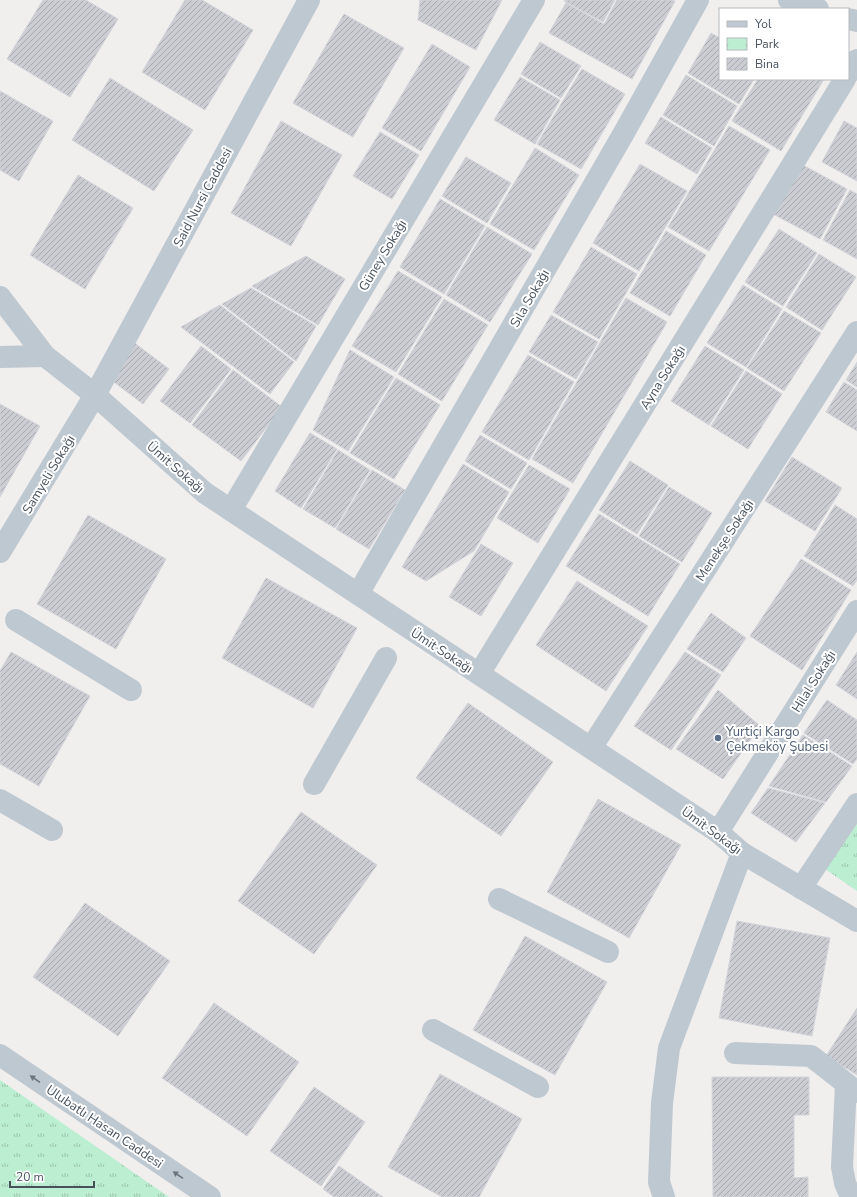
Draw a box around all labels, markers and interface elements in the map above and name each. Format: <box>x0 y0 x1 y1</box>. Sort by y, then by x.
legend <box>719 8 849 80</box>
text: Yol <box>754 16 772 32</box>
text: Park <box>755 36 780 52</box>
text: Bina <box>755 56 779 72</box>
street label: Said Nursi Caddesi <box>169 145 237 250</box>
street label: Güney Sokağı <box>355 217 411 295</box>
street label: Sıla Sokağı <box>506 266 554 331</box>
street label: Ayna Sokağı <box>636 342 690 413</box>
street label: Samyeli Sokağı <box>18 432 79 517</box>
street label: Ümit Sokağı <box>143 437 209 498</box>
street label: Menekşe Sokağı <box>692 496 758 585</box>
street label: Ümit Sokağı <box>407 623 477 678</box>
street label: Hilal Sokağı <box>788 647 840 716</box>
place label: Yurtiçi Kargo Çekmeköy Şubesi <box>725 723 828 756</box>
marker: Yurtiçi Kargo Çekmeköy Şubesi <box>713 733 723 743</box>
street label: Ümit Sokağı <box>678 802 746 859</box>
one-way arrow <box>30 1075 40 1083</box>
street label: Ulubatlı Hasan Caddesi <box>43 1081 166 1173</box>
scale bar <box>10 1163 94 1189</box>
text: 20 m <box>16 1169 44 1185</box>
one-way arrow <box>173 1171 183 1179</box>

